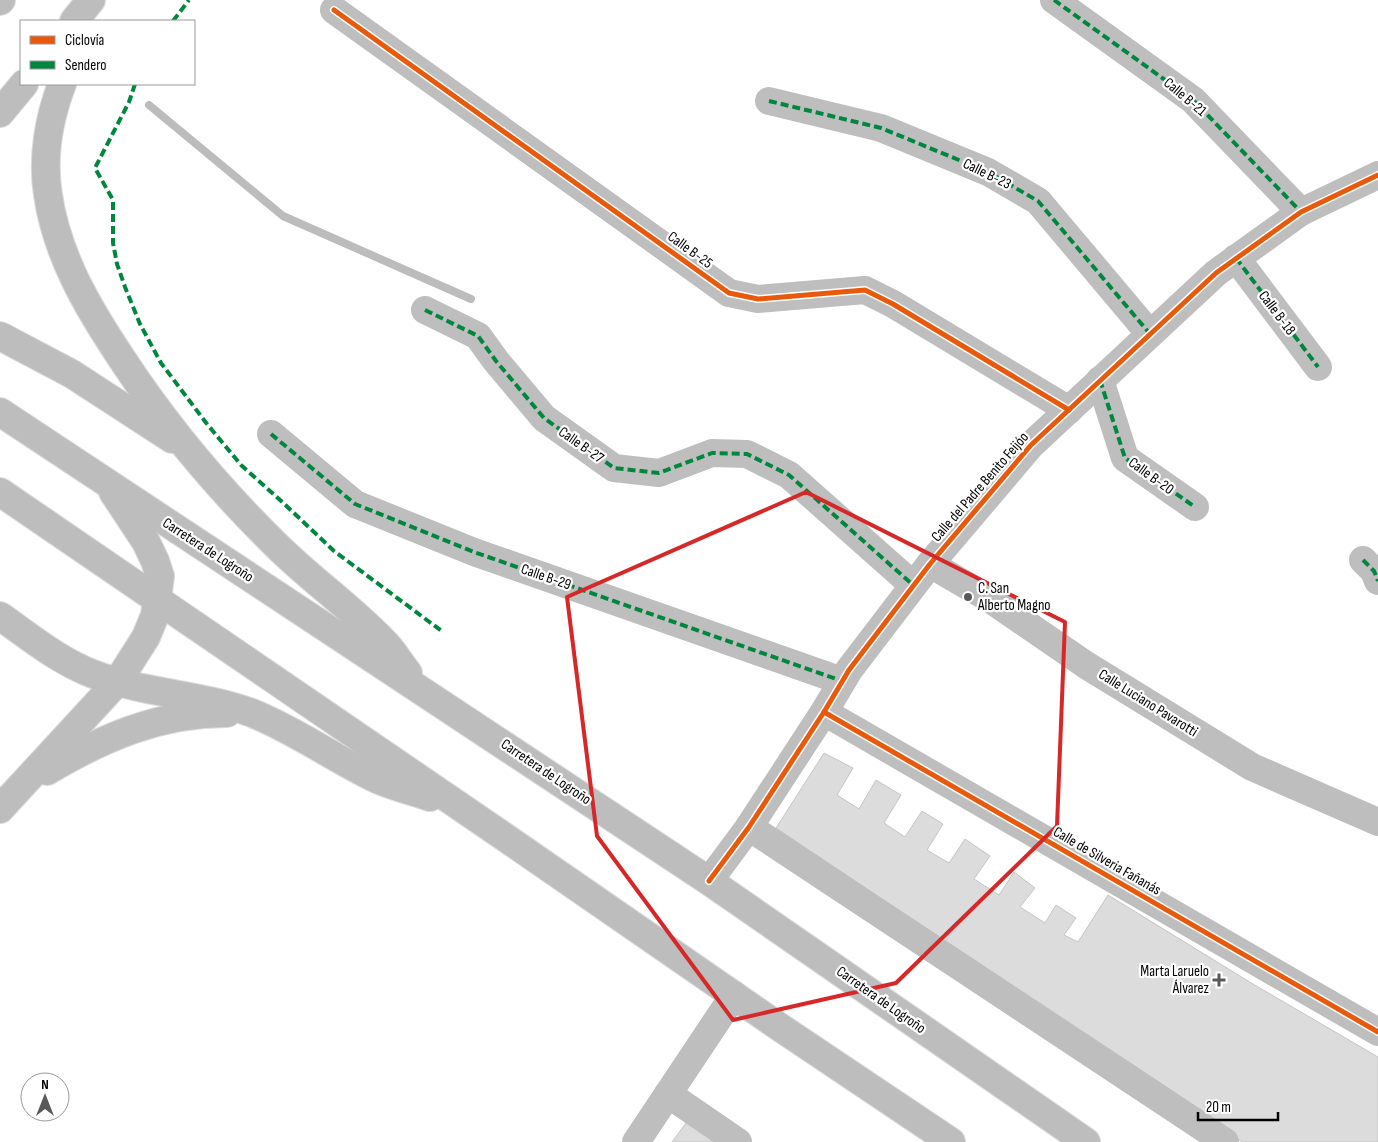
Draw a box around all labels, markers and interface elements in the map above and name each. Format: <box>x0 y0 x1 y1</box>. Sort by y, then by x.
legend <box>20 20 195 85</box>
text: Ciclovía <box>65 31 105 50</box>
text: Sendero <box>65 56 106 75</box>
street label: Calle B-21 <box>1160 74 1211 121</box>
street label: Calle B-23 <box>960 154 1014 194</box>
street label: Calle B-25 <box>664 227 716 273</box>
street label: Calle B-18 <box>1254 287 1300 339</box>
street label: Calle B-27 <box>555 423 607 467</box>
street label: Calle del Padre Benito Feijóo <box>927 428 1033 546</box>
street label: Calle B-20 <box>1124 453 1178 499</box>
street label: Carretera de Logroño <box>159 513 257 587</box>
street label: Calle B-29 <box>518 560 574 594</box>
place label: C. San Alberto Magno <box>977 579 1051 615</box>
marker: C. San Alberto Magno <box>962 591 974 603</box>
street label: Calle Luciano Pavarotti <box>1095 665 1201 741</box>
street label: Carretera de Logroño <box>497 735 595 809</box>
street label: Calle de Silveria Fañanás <box>1050 822 1164 900</box>
street label: Carretera de Logroño <box>833 962 929 1038</box>
place label: Marta Laruelo Álvarez <box>1140 962 1210 998</box>
marker: Marta Laruelo Álvarez <box>1213 974 1225 986</box>
north arrow <box>20 1072 70 1122</box>
text: N <box>41 1076 49 1093</box>
scale bar <box>1198 1090 1278 1122</box>
text: 20 m <box>1206 1098 1231 1117</box>

